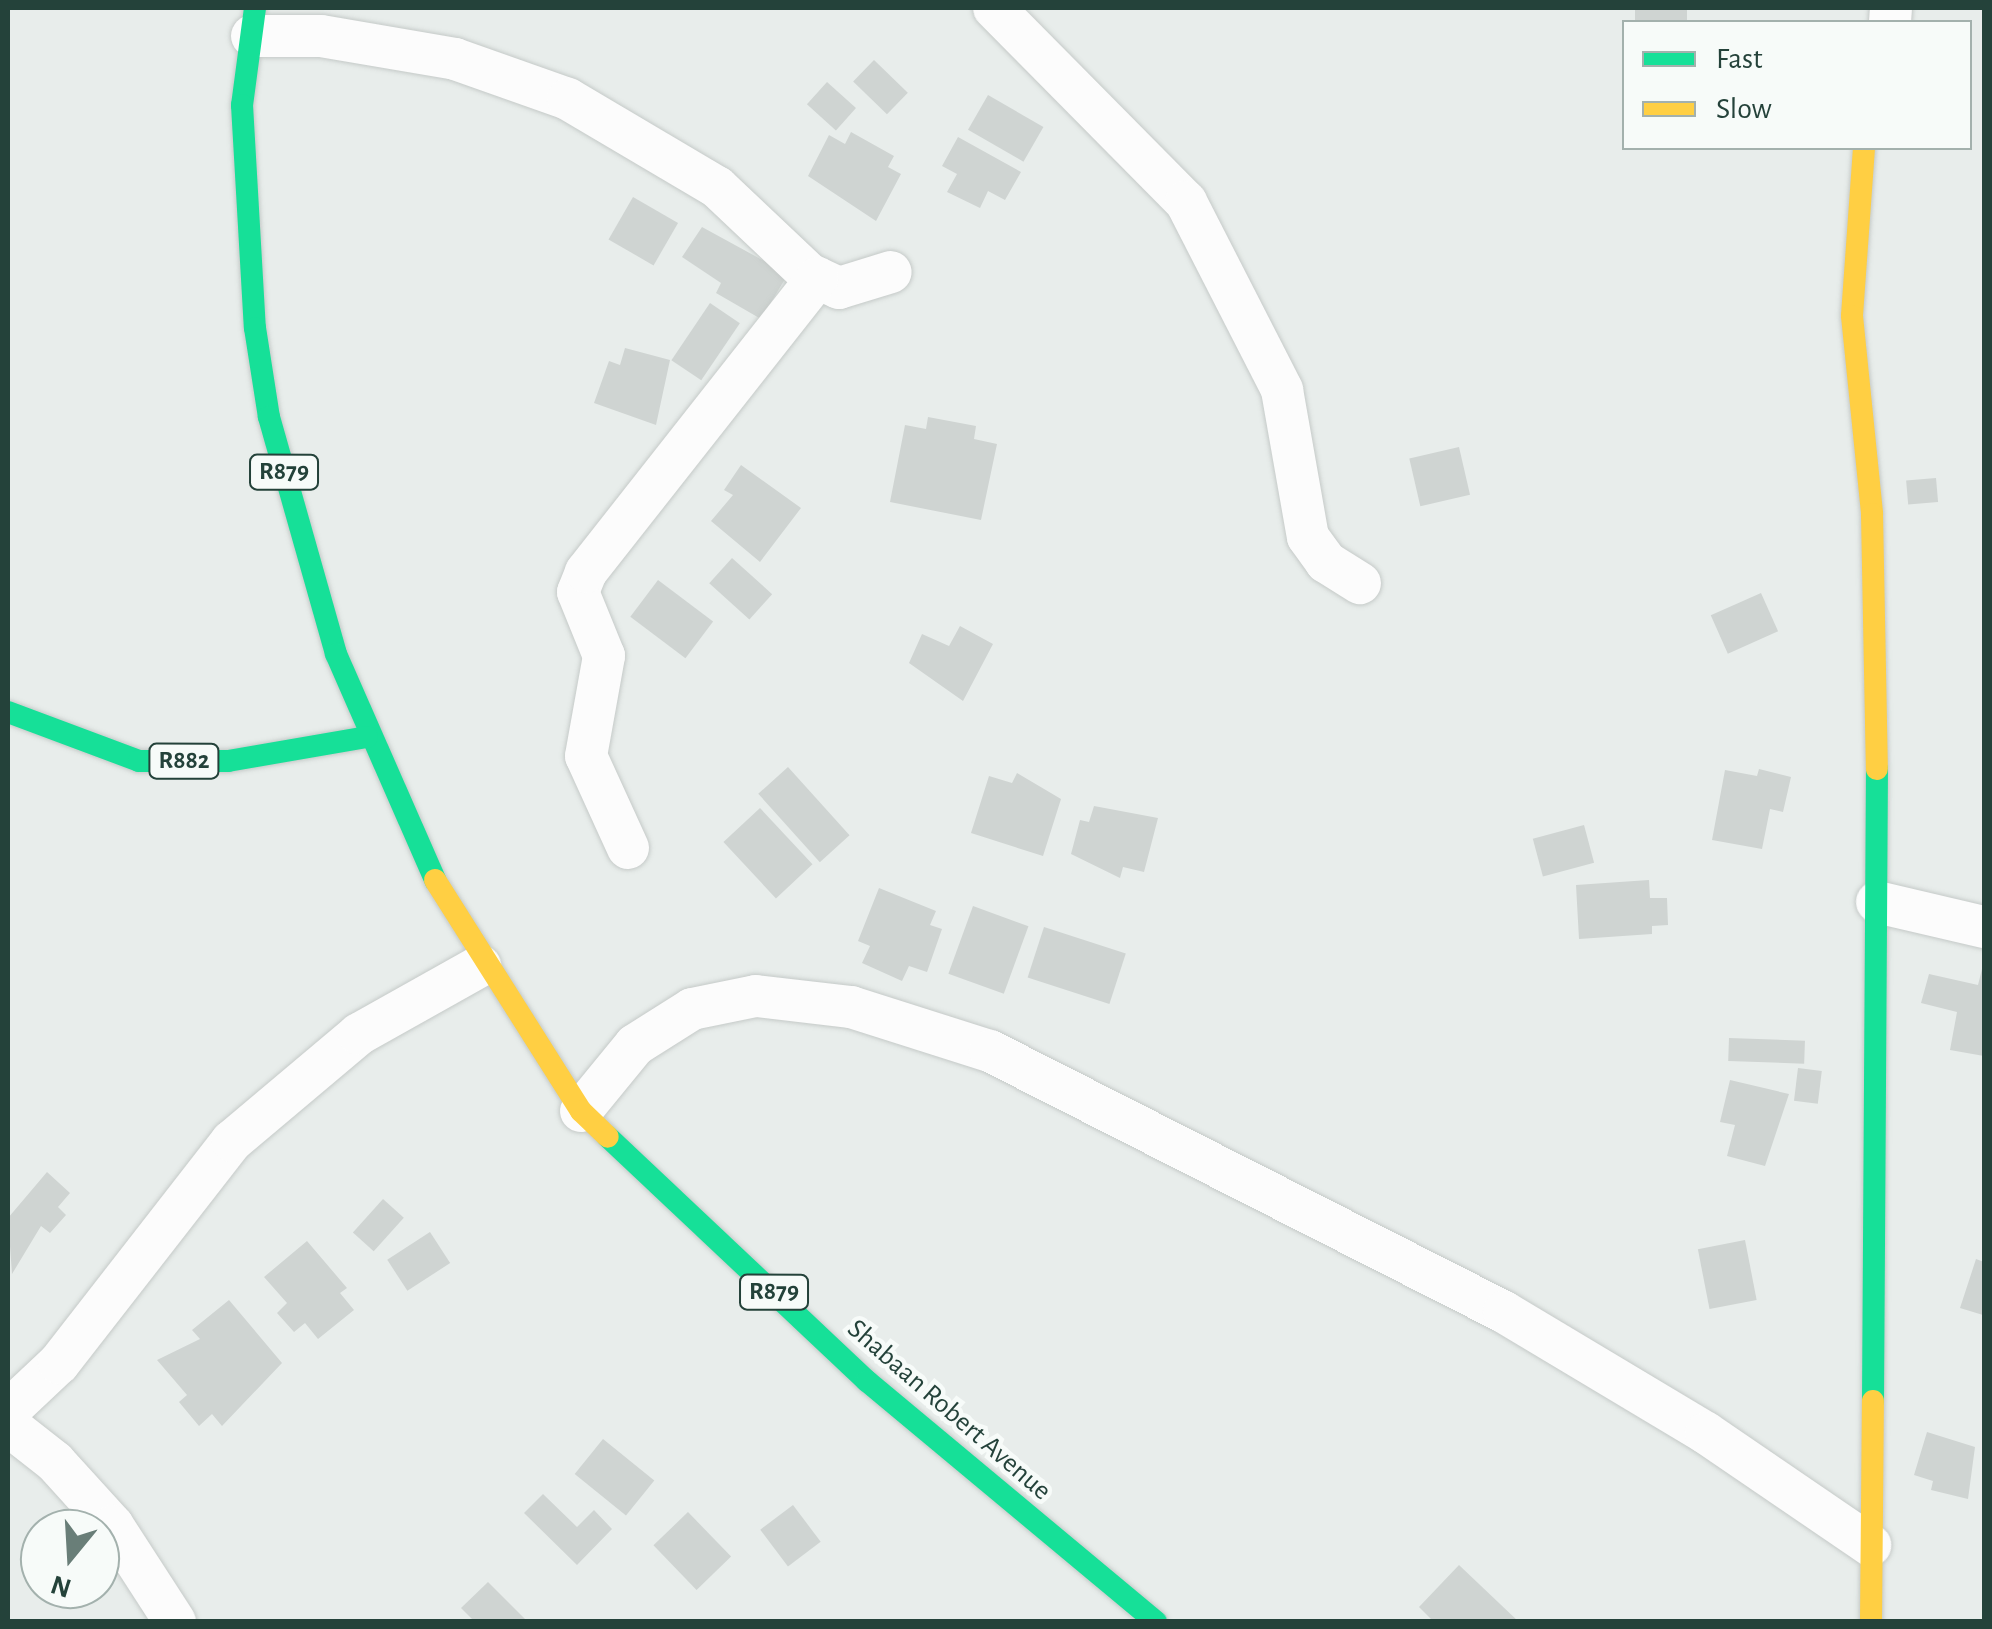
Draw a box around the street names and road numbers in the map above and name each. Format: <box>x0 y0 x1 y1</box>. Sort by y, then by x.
road number: R879 <box>249 452 319 492</box>
road number: R882 <box>146 741 222 781</box>
road number: R879 <box>739 1272 809 1312</box>
street label: Shabaan Robert Avenue <box>840 1312 1058 1508</box>

